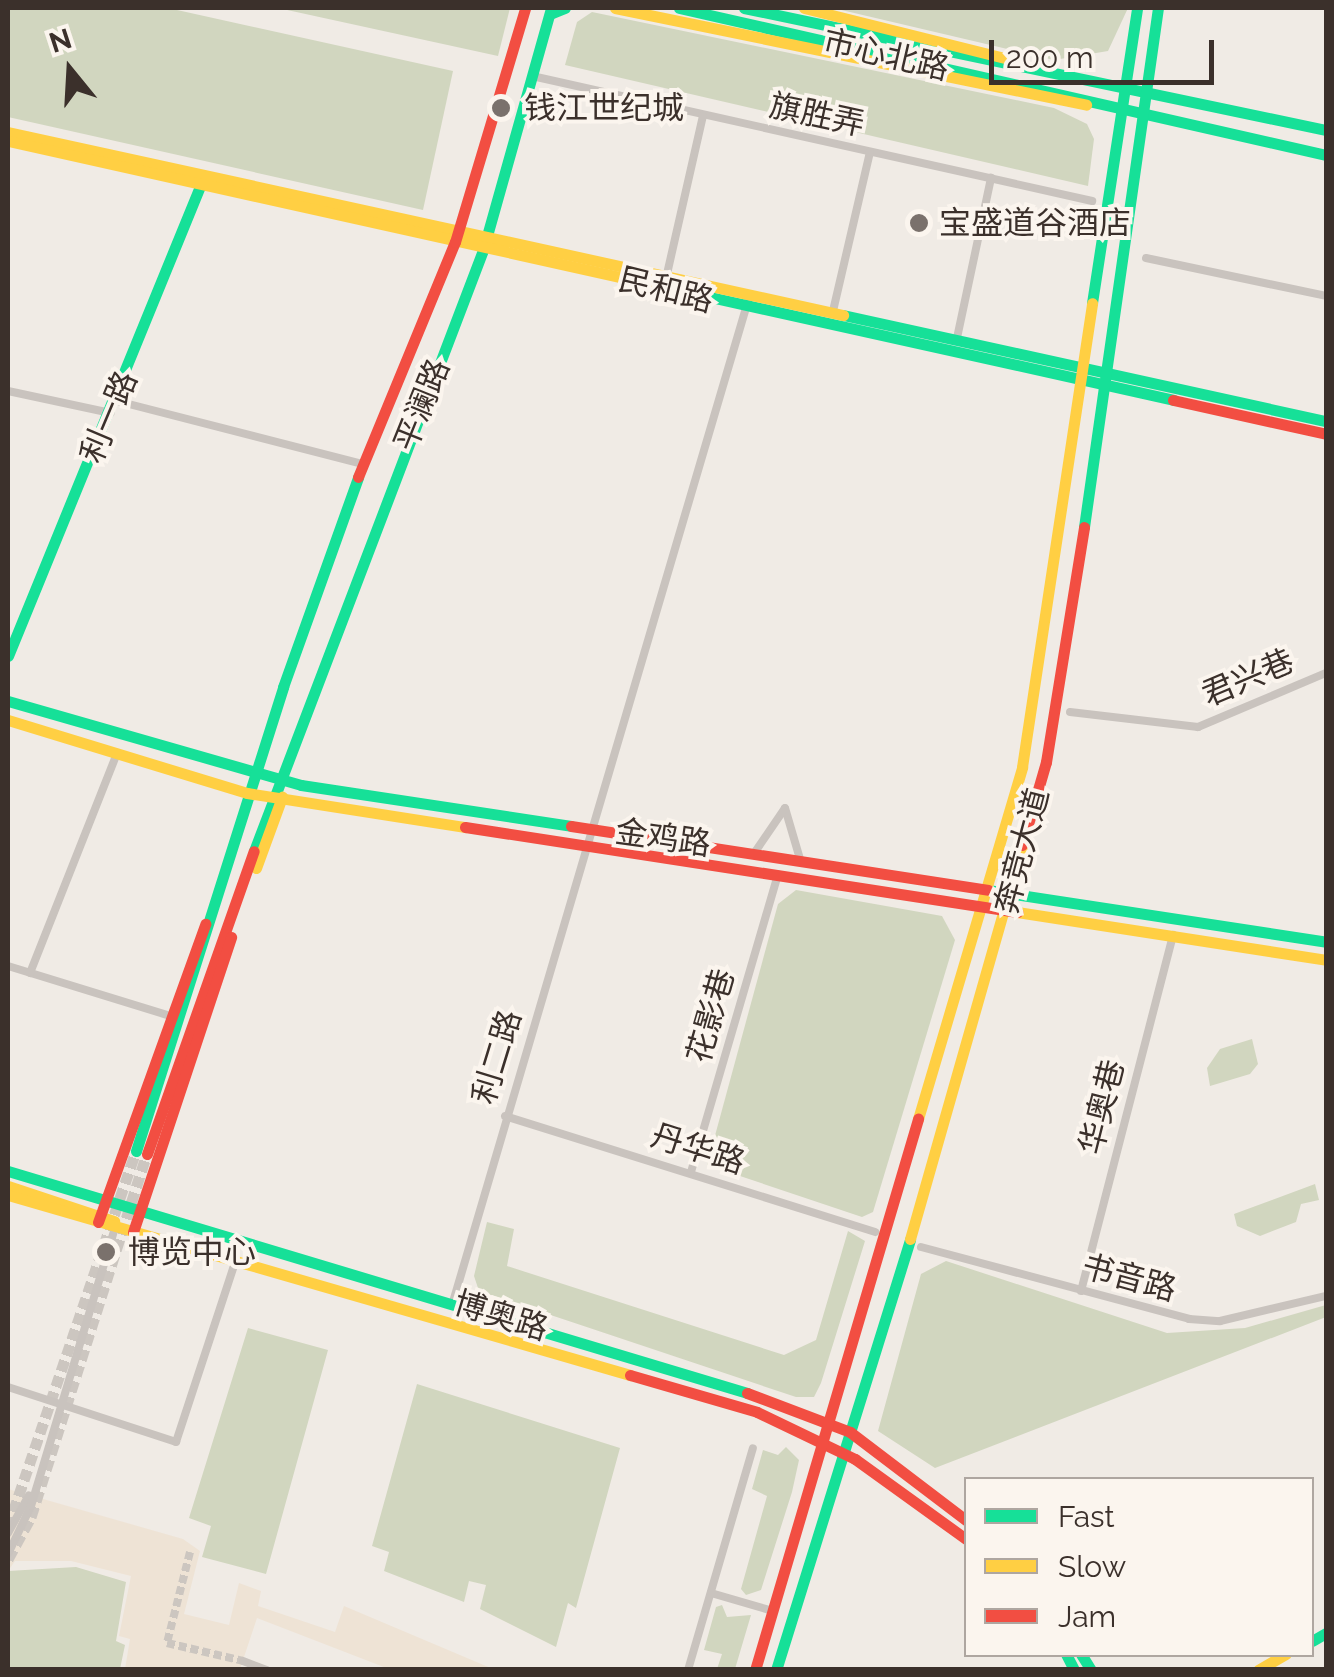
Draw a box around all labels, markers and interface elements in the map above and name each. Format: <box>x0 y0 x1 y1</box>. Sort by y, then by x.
north arrow <box>20 20 120 120</box>
scale bar <box>994 20 1219 82</box>
text: N <box>45 22 76 60</box>
street label: 市心北路 <box>819 22 953 88</box>
text: 200 m <box>1006 40 1094 75</box>
street label: 旗胜弄 <box>766 86 868 144</box>
place label: 钱江世纪城 <box>524 89 684 127</box>
marker: 钱江世纪城 <box>488 95 514 121</box>
place label: 宝盛道谷酒店 <box>939 204 1131 242</box>
marker: 宝盛道谷酒店 <box>908 212 930 234</box>
street label: 民和路 <box>615 260 717 320</box>
street label: 平澜路 <box>386 353 458 457</box>
street label: 利一路 <box>73 365 145 469</box>
street label: 君兴巷 <box>1196 642 1300 714</box>
street label: 奔竞大道 <box>987 784 1057 918</box>
street label: 金鸡路 <box>613 812 713 864</box>
street label: 花影巷 <box>679 965 743 1067</box>
street label: 利二路 <box>465 1005 529 1109</box>
street label: 华奥巷 <box>1072 1056 1132 1158</box>
street label: 丹华路 <box>646 1116 750 1182</box>
place label: 博览中心 <box>128 1233 256 1271</box>
marker: 博览中心 <box>93 1239 119 1265</box>
street label: 书音路 <box>1078 1247 1180 1309</box>
street label: 博奥路 <box>449 1284 553 1348</box>
legend <box>964 1477 1314 1657</box>
text: Fast <box>1058 1499 1115 1534</box>
text: Slow <box>1058 1549 1126 1584</box>
text: Jam <box>1058 1599 1116 1634</box>

